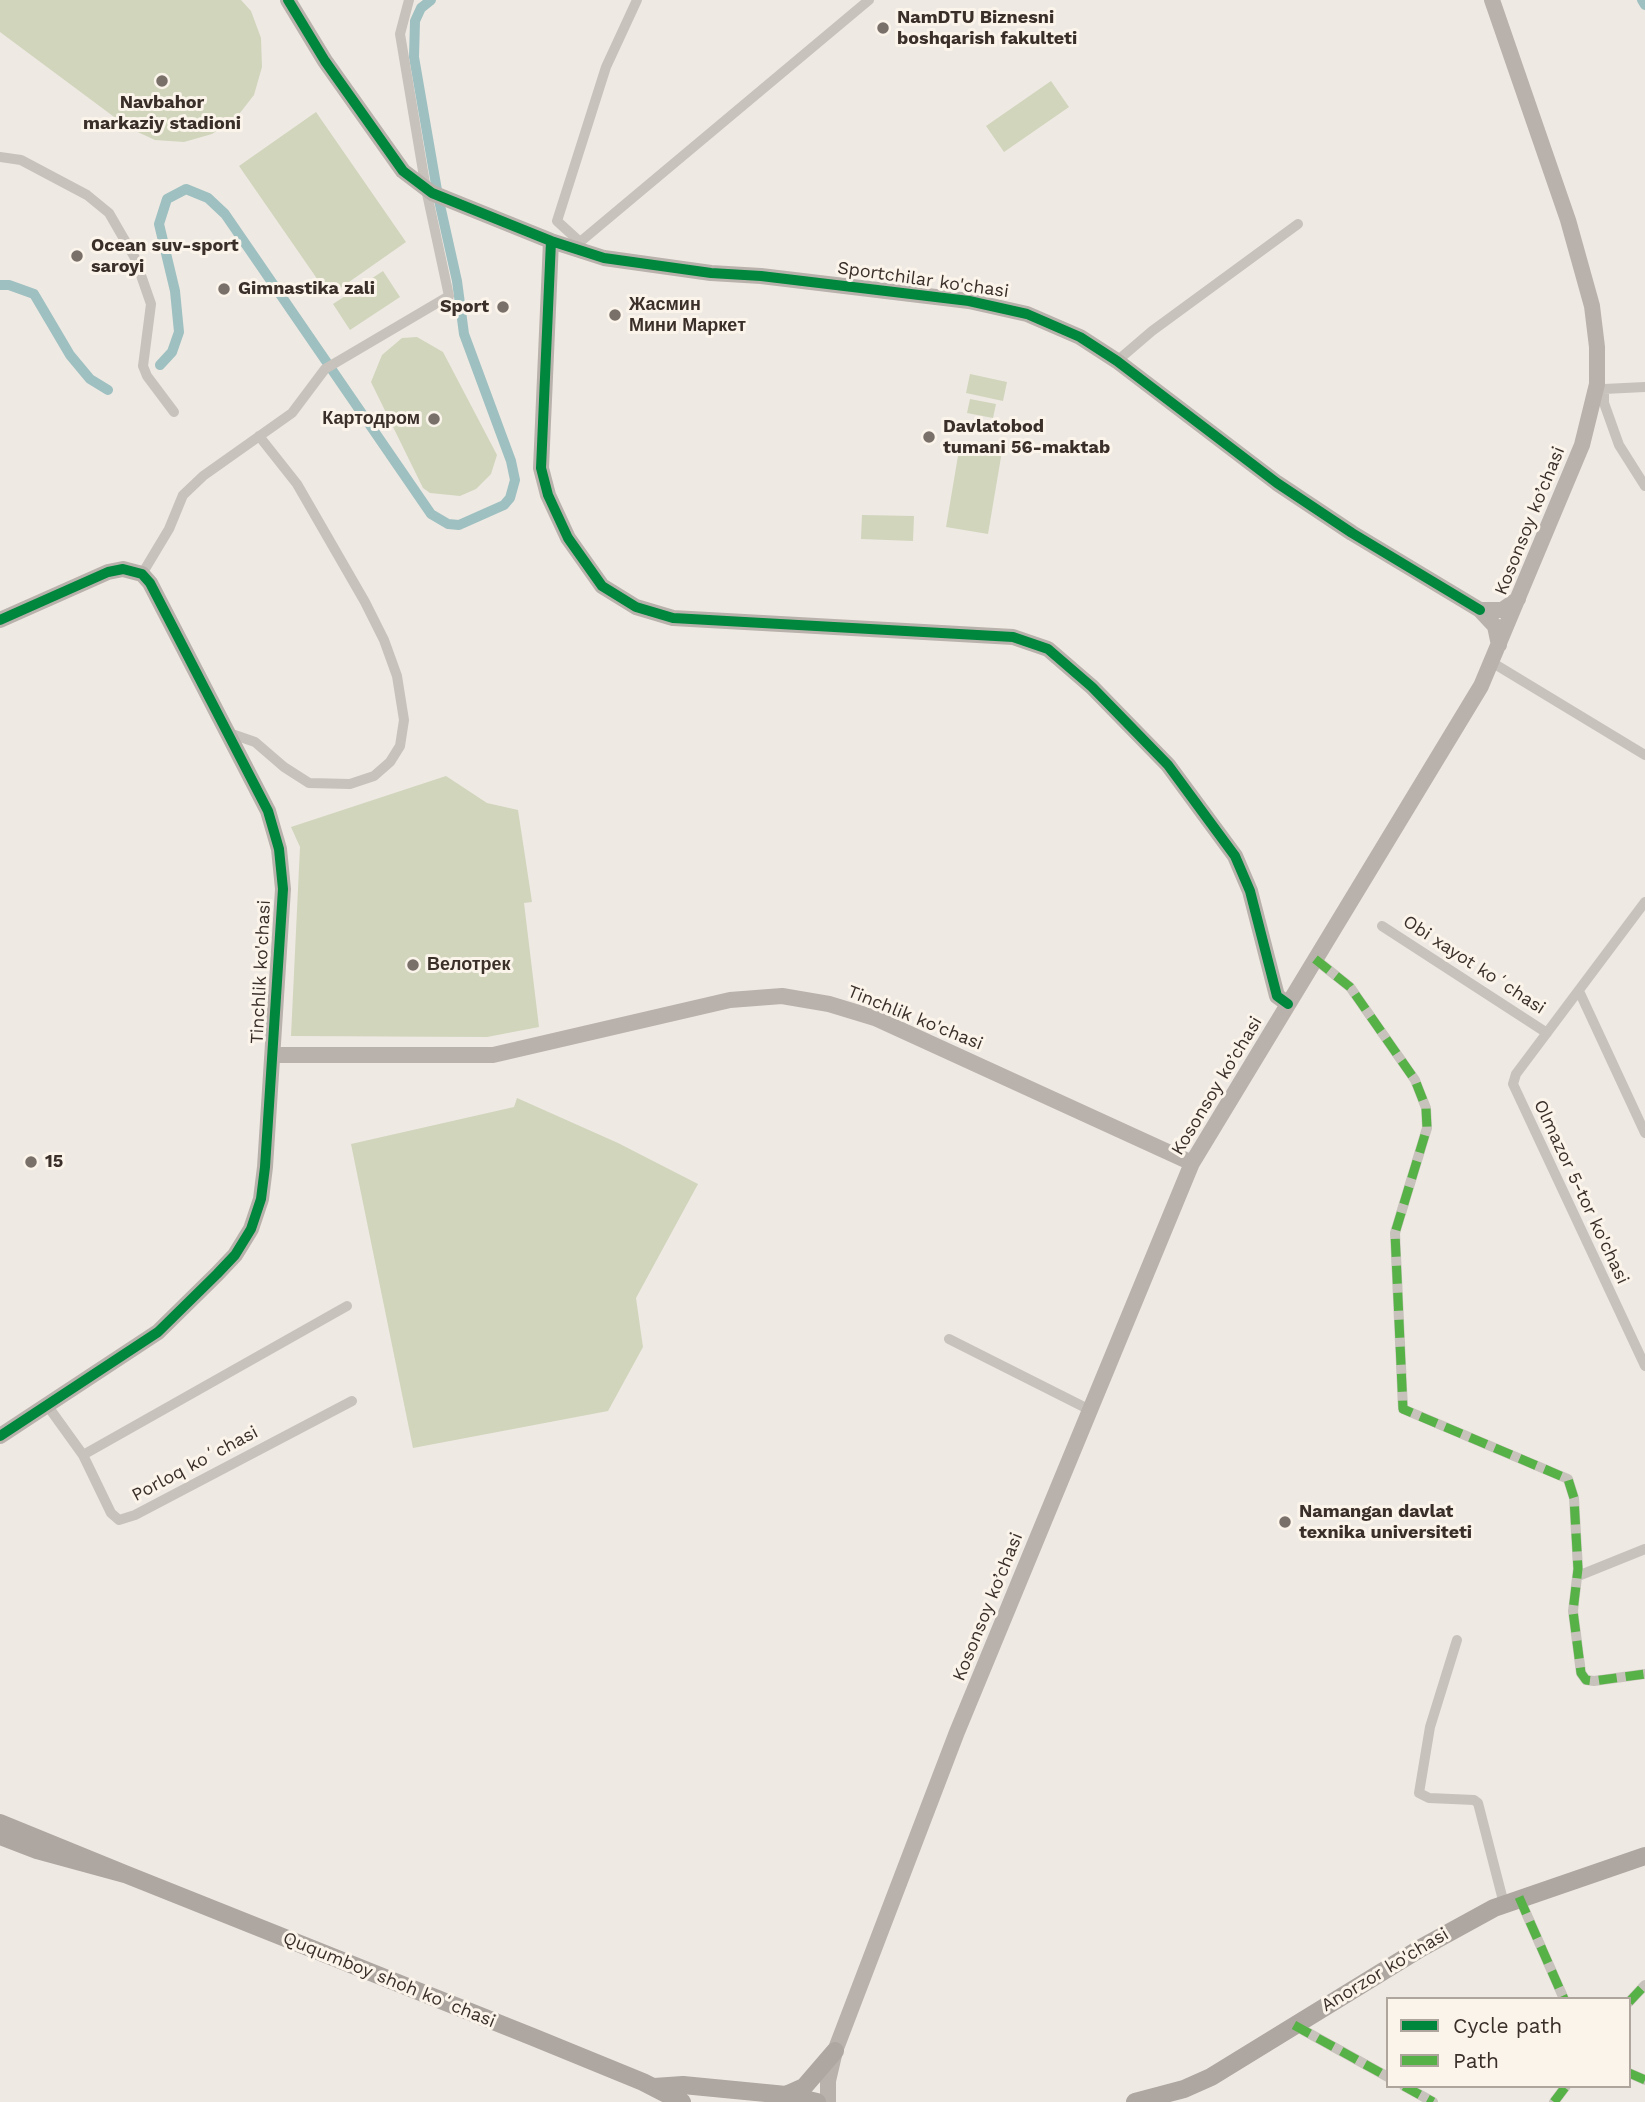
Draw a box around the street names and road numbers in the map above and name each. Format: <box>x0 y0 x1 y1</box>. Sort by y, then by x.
street label: Sportchilar ko'chasi <box>836 257 1010 303</box>
street label: Kosonsoy ko’chasi <box>1490 444 1570 598</box>
street label: Tinchlik ko'chasi <box>246 899 276 1045</box>
street label: Obi xayot koʻchasi <box>1399 911 1549 1019</box>
street label: Tinchlik ko'chasi <box>844 981 986 1055</box>
street label: Kosonsoy ko’chasi <box>1167 1013 1267 1159</box>
street label: Olmazor 5-tor ko'chasi <box>1529 1096 1633 1288</box>
street label: Porloq koʻchasi <box>128 1422 262 1506</box>
street label: Kosonsoy ko’chasi <box>948 1530 1028 1684</box>
street label: Anorzor ko'chasi <box>1317 1923 1453 2017</box>
street label: Ququmboy shoh koʻchasi <box>280 1927 498 2033</box>

